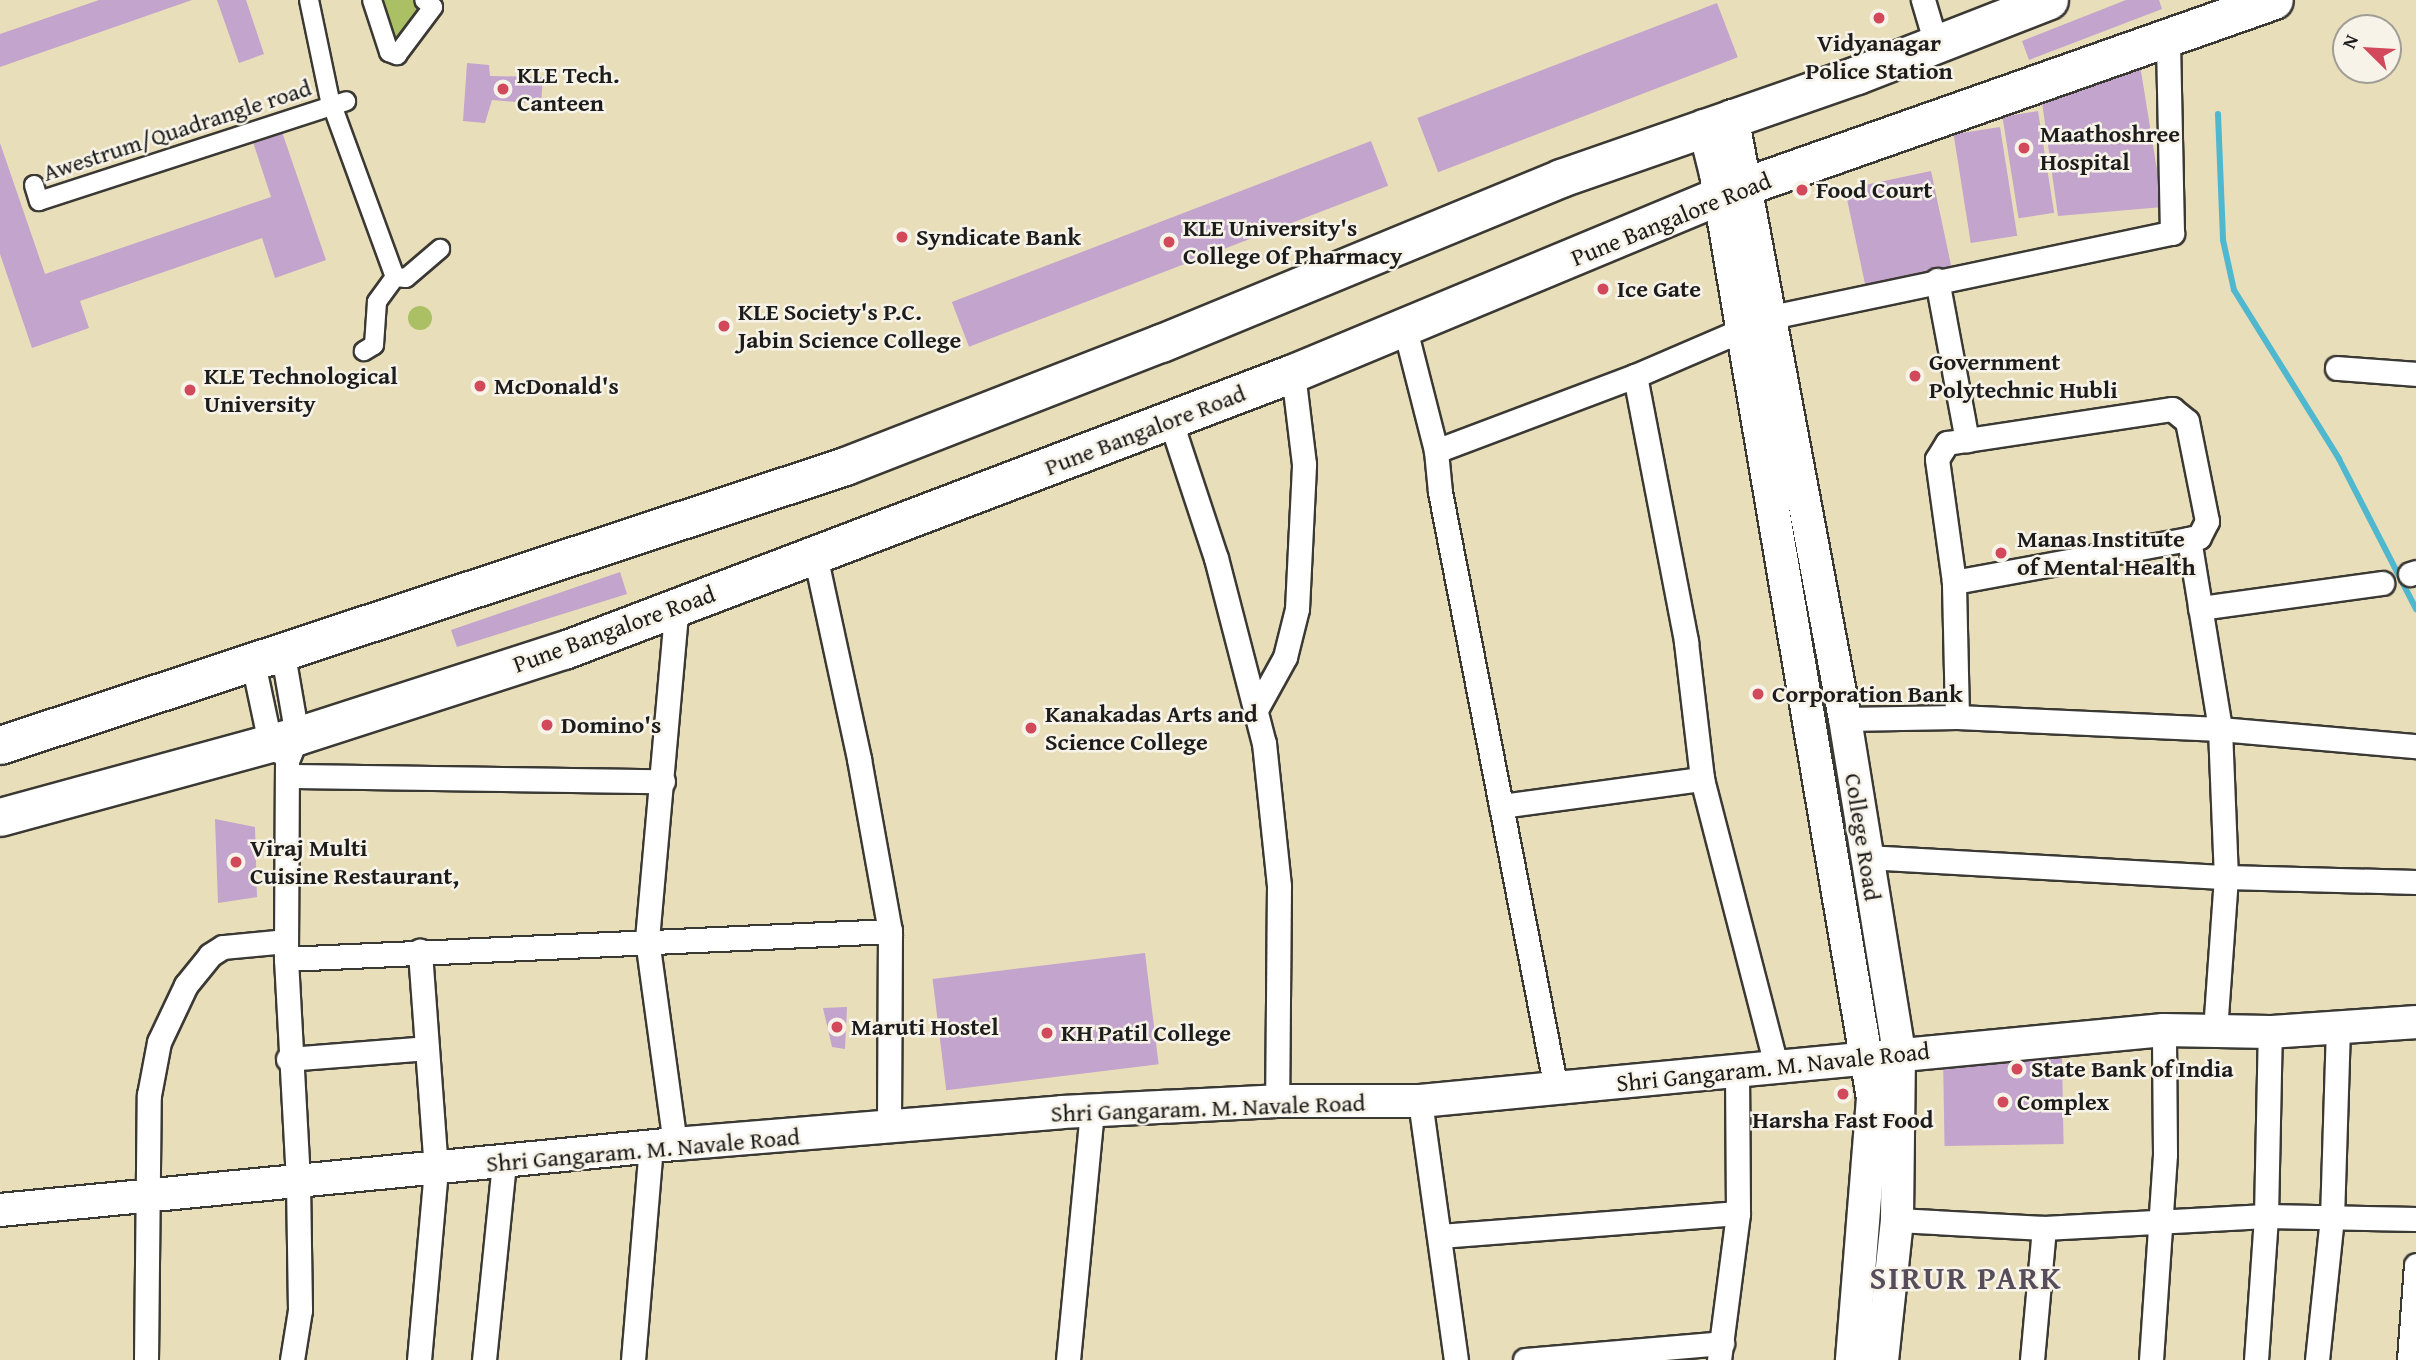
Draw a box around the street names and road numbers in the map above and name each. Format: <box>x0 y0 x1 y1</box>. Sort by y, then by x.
street label: Awestrum/Quadrangle road <box>39 73 315 187</box>
street label: Pune Bangalore Road <box>1567 166 1775 272</box>
street label: Pune Bangalore Road <box>1040 378 1250 482</box>
street label: Pune Bangalore Road <box>509 579 719 679</box>
street label: College Road <box>1839 771 1887 903</box>
street label: Shri Gangaram. M. Navale Road <box>1615 1036 1931 1098</box>
street label: Shri Gangaram. M. Navale Road <box>1050 1088 1366 1128</box>
street label: Shri Gangaram. M. Navale Road <box>485 1122 801 1178</box>

